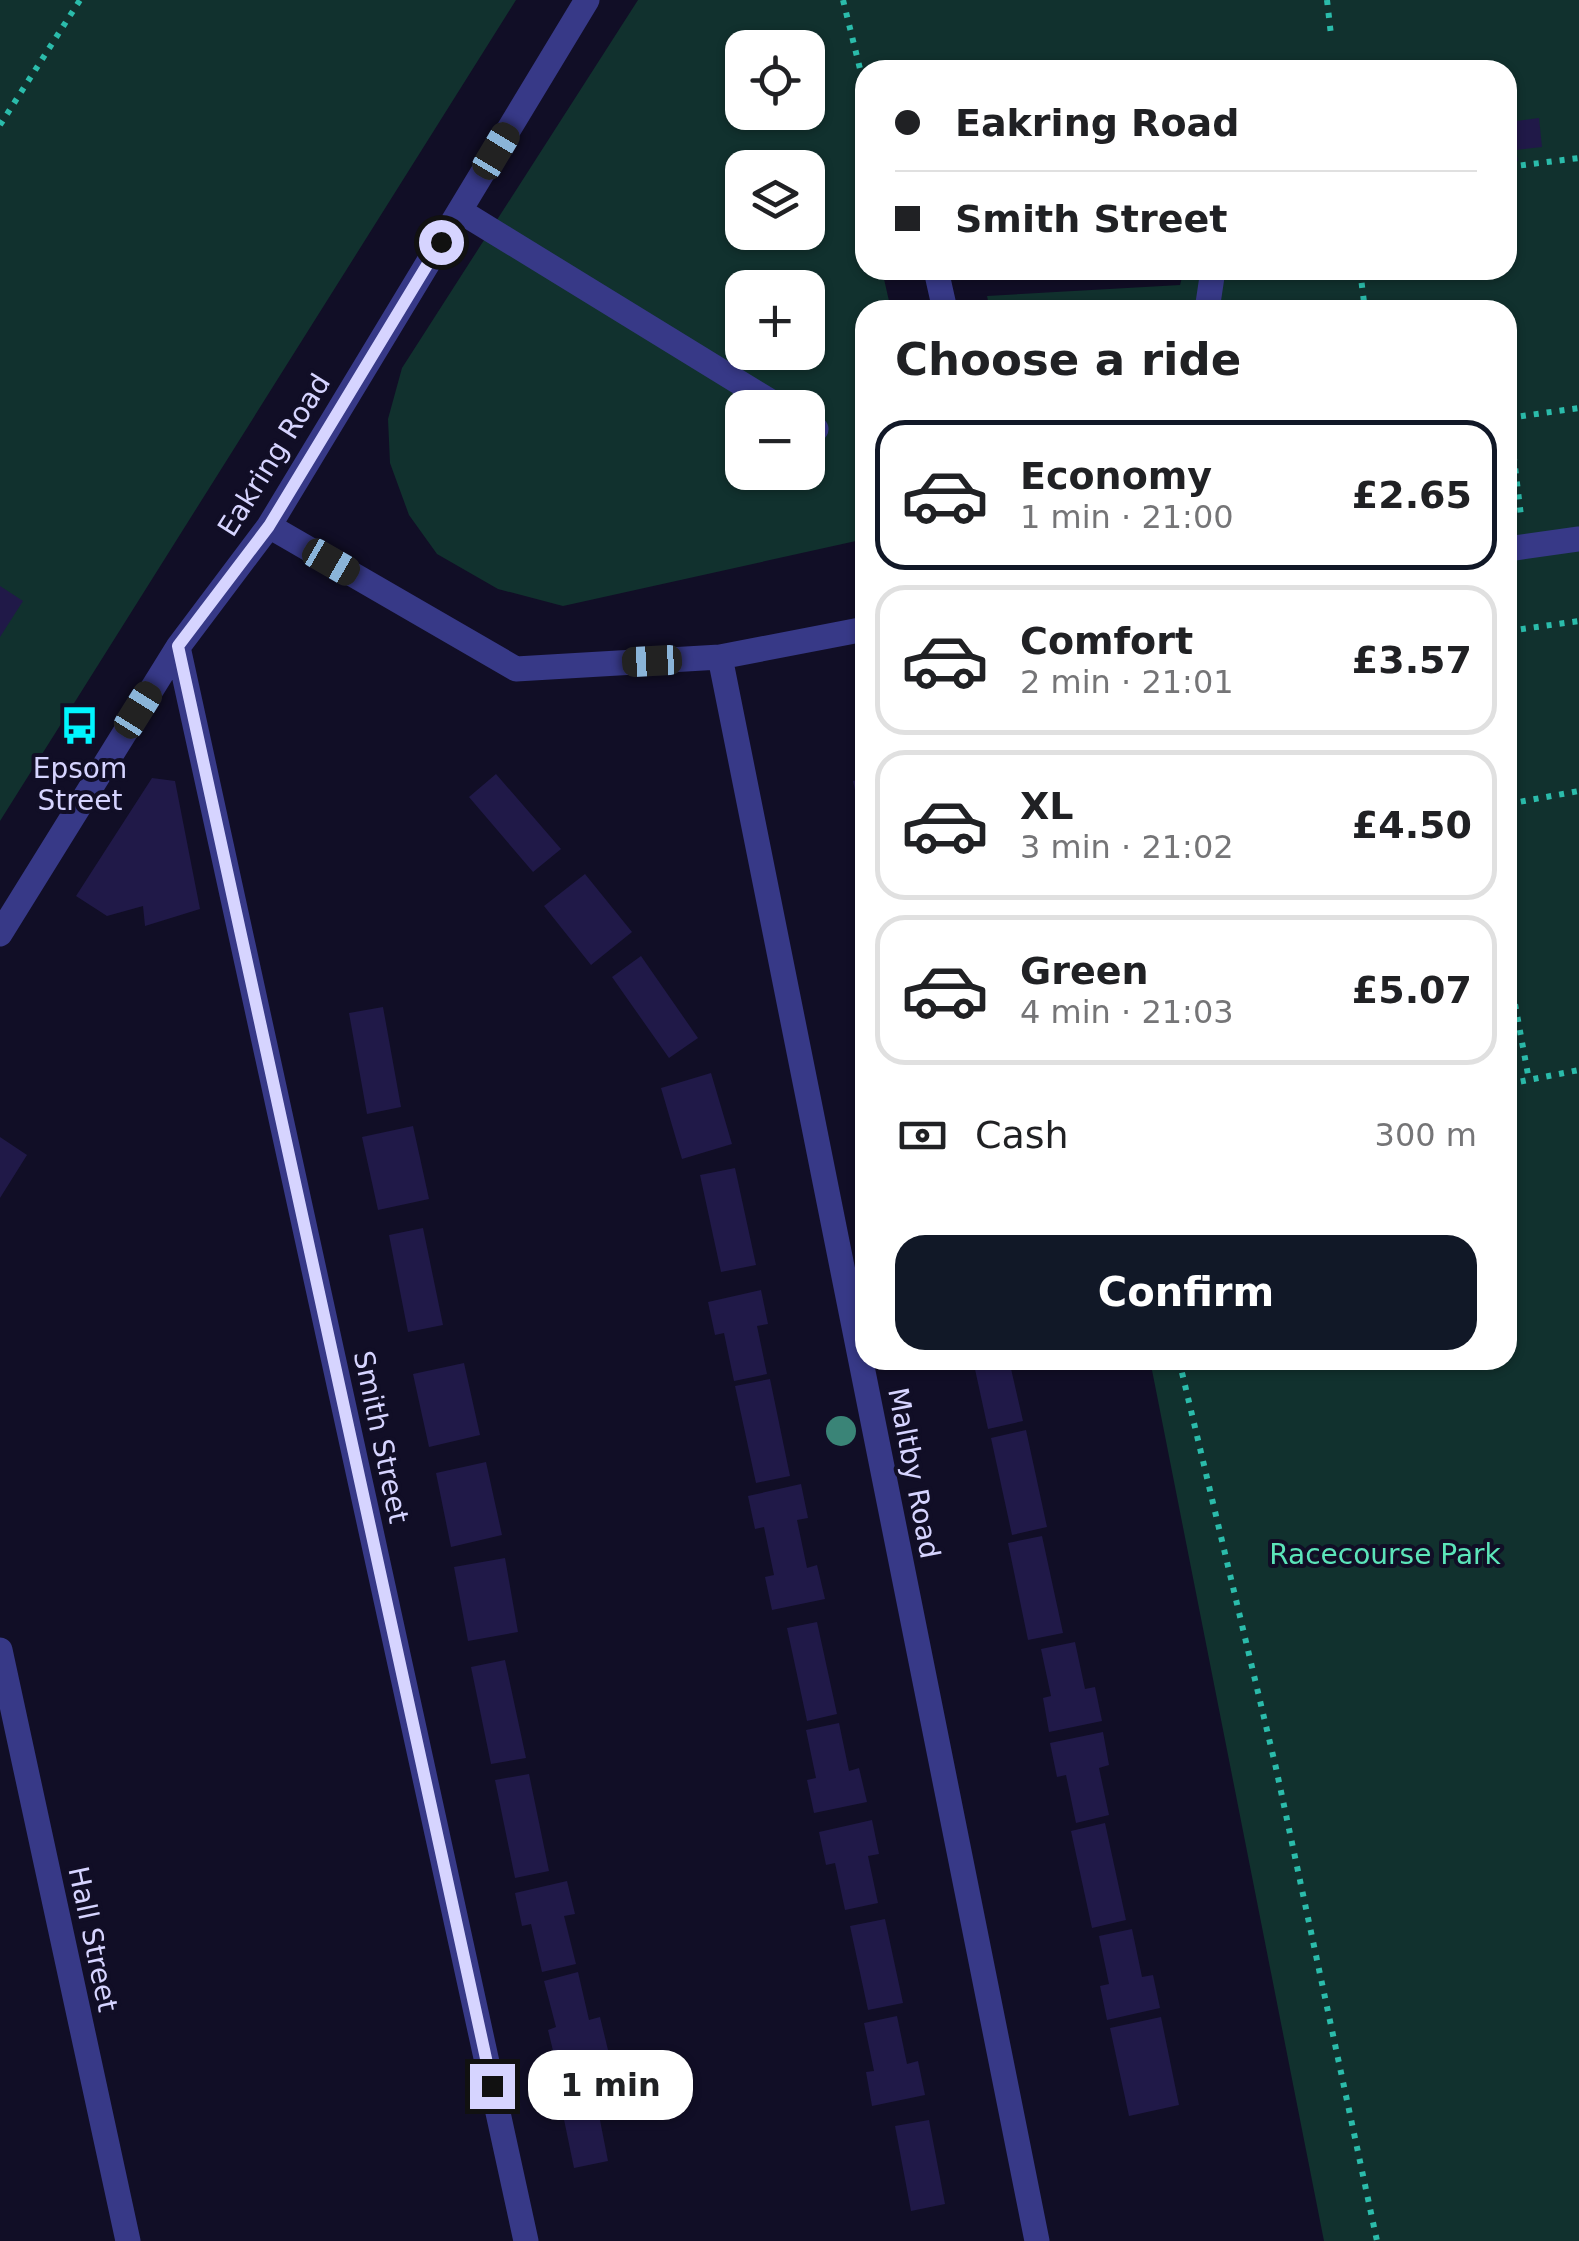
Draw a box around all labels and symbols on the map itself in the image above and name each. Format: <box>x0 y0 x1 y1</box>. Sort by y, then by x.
car <box>468 118 524 184</box>
route start <box>419 220 464 265</box>
street label: Eakring Road <box>211 368 337 542</box>
car <box>298 534 364 590</box>
car <box>621 644 683 678</box>
car <box>109 677 167 743</box>
bus stop icon: Epsom Street <box>59 705 101 747</box>
place label: Epsom Street <box>33 752 127 817</box>
street label: Smith Street <box>347 1348 415 1526</box>
street label: Maltby Road <box>881 1385 947 1561</box>
park label: Racecourse Park <box>1269 1538 1502 1571</box>
street label: Hall Street <box>61 1863 125 2015</box>
callout: 1 min <box>527 2051 692 2121</box>
route end <box>470 2064 515 2109</box>

